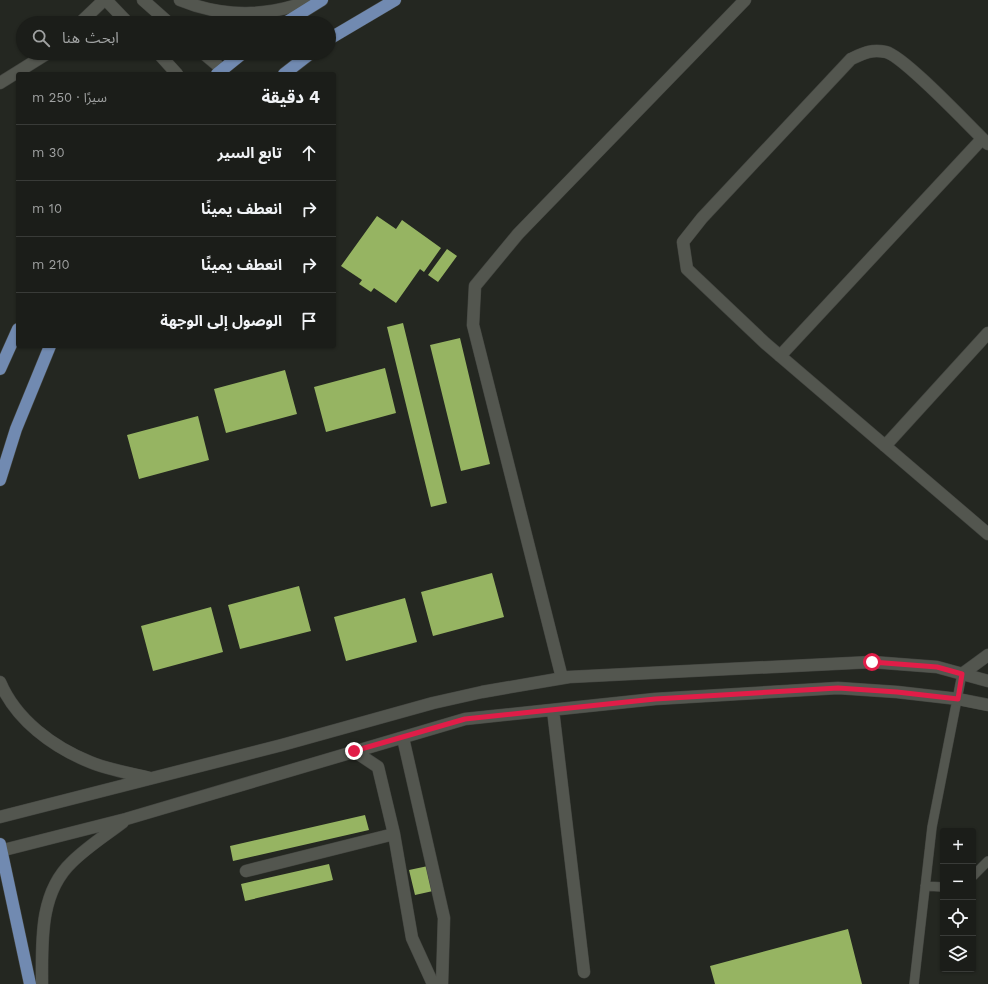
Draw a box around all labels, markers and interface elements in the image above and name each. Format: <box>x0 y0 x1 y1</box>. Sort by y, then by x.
search box <box>16 16 336 60</box>
icon: search <box>30 27 52 49</box>
text: ابحث هنا <box>62 29 119 47</box>
text: 4 دقيقة <box>261 87 320 107</box>
text: سيرًا · 250 m <box>32 90 107 105</box>
icon: ahead <box>298 142 320 164</box>
text: تابع السير <box>218 144 282 162</box>
text: 30 m <box>32 145 65 160</box>
icon: right <box>298 198 320 220</box>
text: انعطف يمينًا <box>201 200 282 218</box>
text: 10 m <box>32 201 62 216</box>
icon: right <box>298 254 320 276</box>
text: انعطف يمينًا <box>201 256 282 274</box>
text: 210 m <box>32 257 70 272</box>
icon: arrive <box>298 310 320 332</box>
text: الوصول إلى الوجهة <box>160 312 282 330</box>
route start <box>863 653 881 671</box>
route end <box>345 742 363 760</box>
map controls <box>940 828 976 972</box>
button: + <box>940 828 976 864</box>
button: − <box>940 864 976 900</box>
button: locate <box>940 900 976 936</box>
button: layers <box>940 936 976 972</box>

